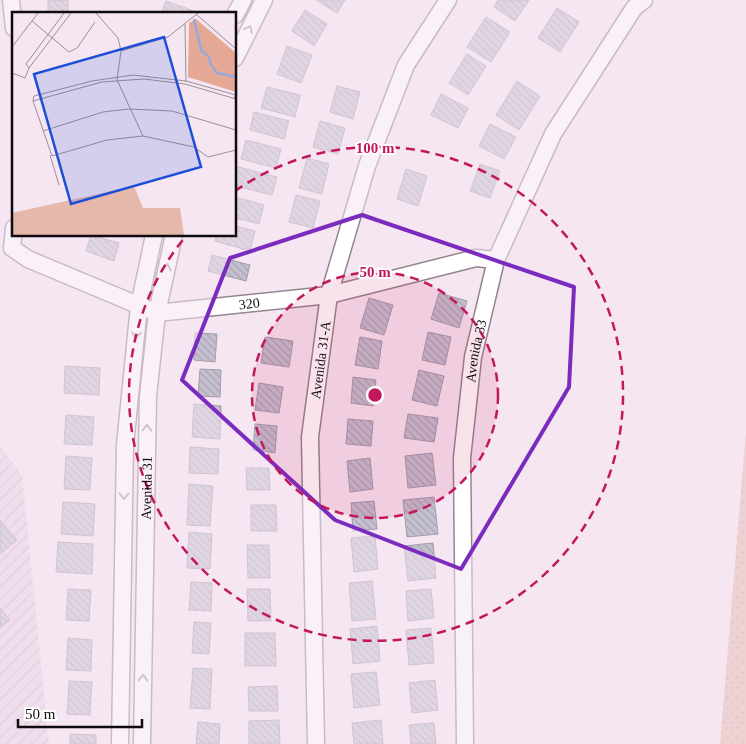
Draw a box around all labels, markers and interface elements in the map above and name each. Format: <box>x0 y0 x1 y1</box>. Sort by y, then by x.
inset map <box>12 12 236 236</box>
one-way arrow <box>243 25 253 34</box>
text: 100 m <box>356 140 395 156</box>
one-way arrow <box>161 262 172 271</box>
text: 50 m <box>359 264 391 280</box>
street label: 320 <box>238 295 260 312</box>
street label: Avenida 33 <box>463 318 489 383</box>
street label: Avenida 31-A <box>308 319 333 400</box>
one-way arrow <box>131 331 142 339</box>
centre of rings <box>366 386 384 404</box>
one-way arrow <box>142 424 152 432</box>
street label: Avenida 31 <box>138 456 154 520</box>
one-way arrow <box>119 493 129 501</box>
one-way arrow <box>138 674 149 682</box>
scale bar <box>18 696 141 728</box>
text: 50 m <box>25 706 56 722</box>

